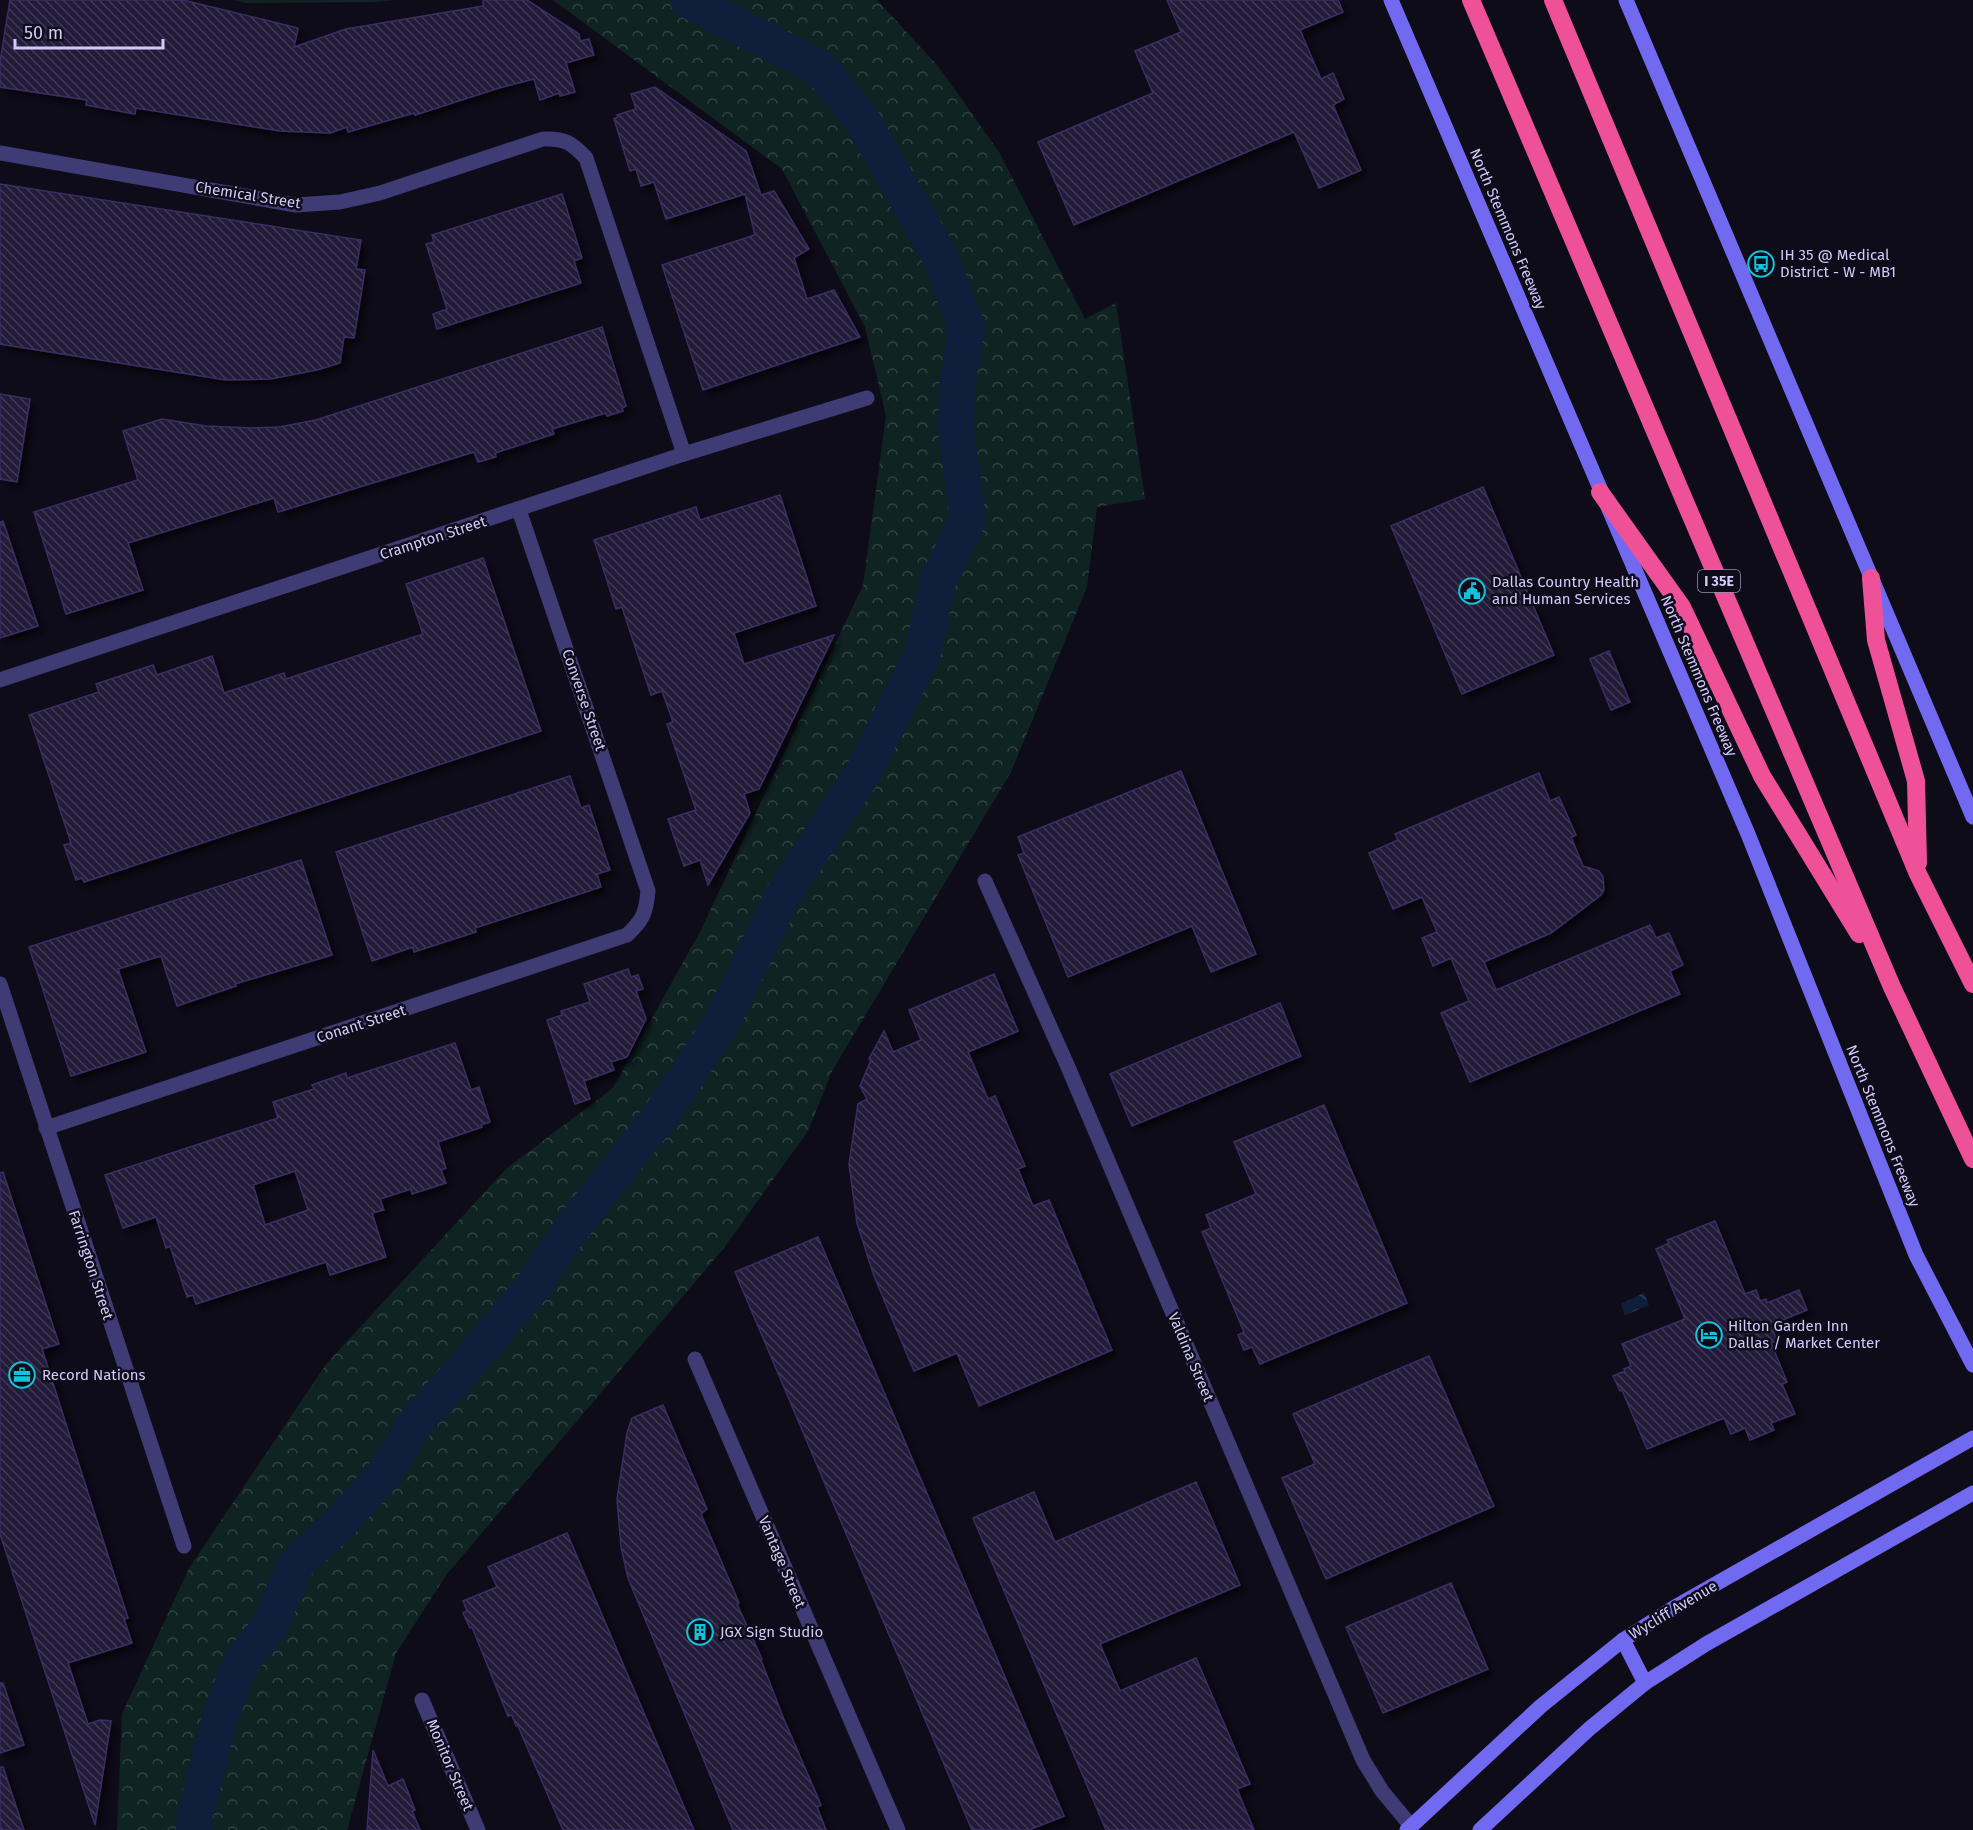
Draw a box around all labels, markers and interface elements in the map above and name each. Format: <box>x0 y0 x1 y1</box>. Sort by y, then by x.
scale bar <box>15 12 164 50</box>
text: 50 m <box>24 22 63 44</box>
street label: North Stemmons Freeway <box>1466 146 1550 313</box>
street label: Chemical Street <box>194 178 303 212</box>
place label: IH 35 @ Medical District - W - MB1 <box>1780 246 1896 281</box>
bus stop icon: IH 35 @ Medical District - W - MB1 <box>1746 249 1776 279</box>
street label: Crampton Street <box>378 512 489 564</box>
road number: I 35E <box>1698 570 1740 592</box>
place label: Dallas Country Health and Human Services <box>1492 573 1639 608</box>
public building icon: Dallas Country Health and Human Services <box>1457 576 1487 606</box>
street label: North Stemmons Freeway <box>1657 593 1741 760</box>
street label: Converse Street <box>558 647 610 754</box>
street label: Conant Street <box>314 1001 408 1047</box>
street label: North Stemmons Freeway <box>1842 1042 1924 1210</box>
street label: Farrington Street <box>65 1208 117 1323</box>
street label: Valdina Street <box>1164 1310 1218 1405</box>
place label: Hilton Garden Inn Dallas / Market Center <box>1728 1317 1880 1352</box>
hotel icon: Hilton Garden Inn Dallas / Market Center <box>1694 1320 1724 1350</box>
office icon: Record Nations <box>7 1360 37 1390</box>
place label: Record Nations <box>42 1366 146 1384</box>
street label: Vantage Street <box>754 1513 810 1611</box>
street label: Wycliff Avenue <box>1626 1577 1720 1643</box>
building icon: JGX Sign Studio <box>685 1617 715 1647</box>
place label: JGX Sign Studio <box>720 1623 823 1641</box>
street label: Monitor Street <box>423 1716 478 1814</box>

